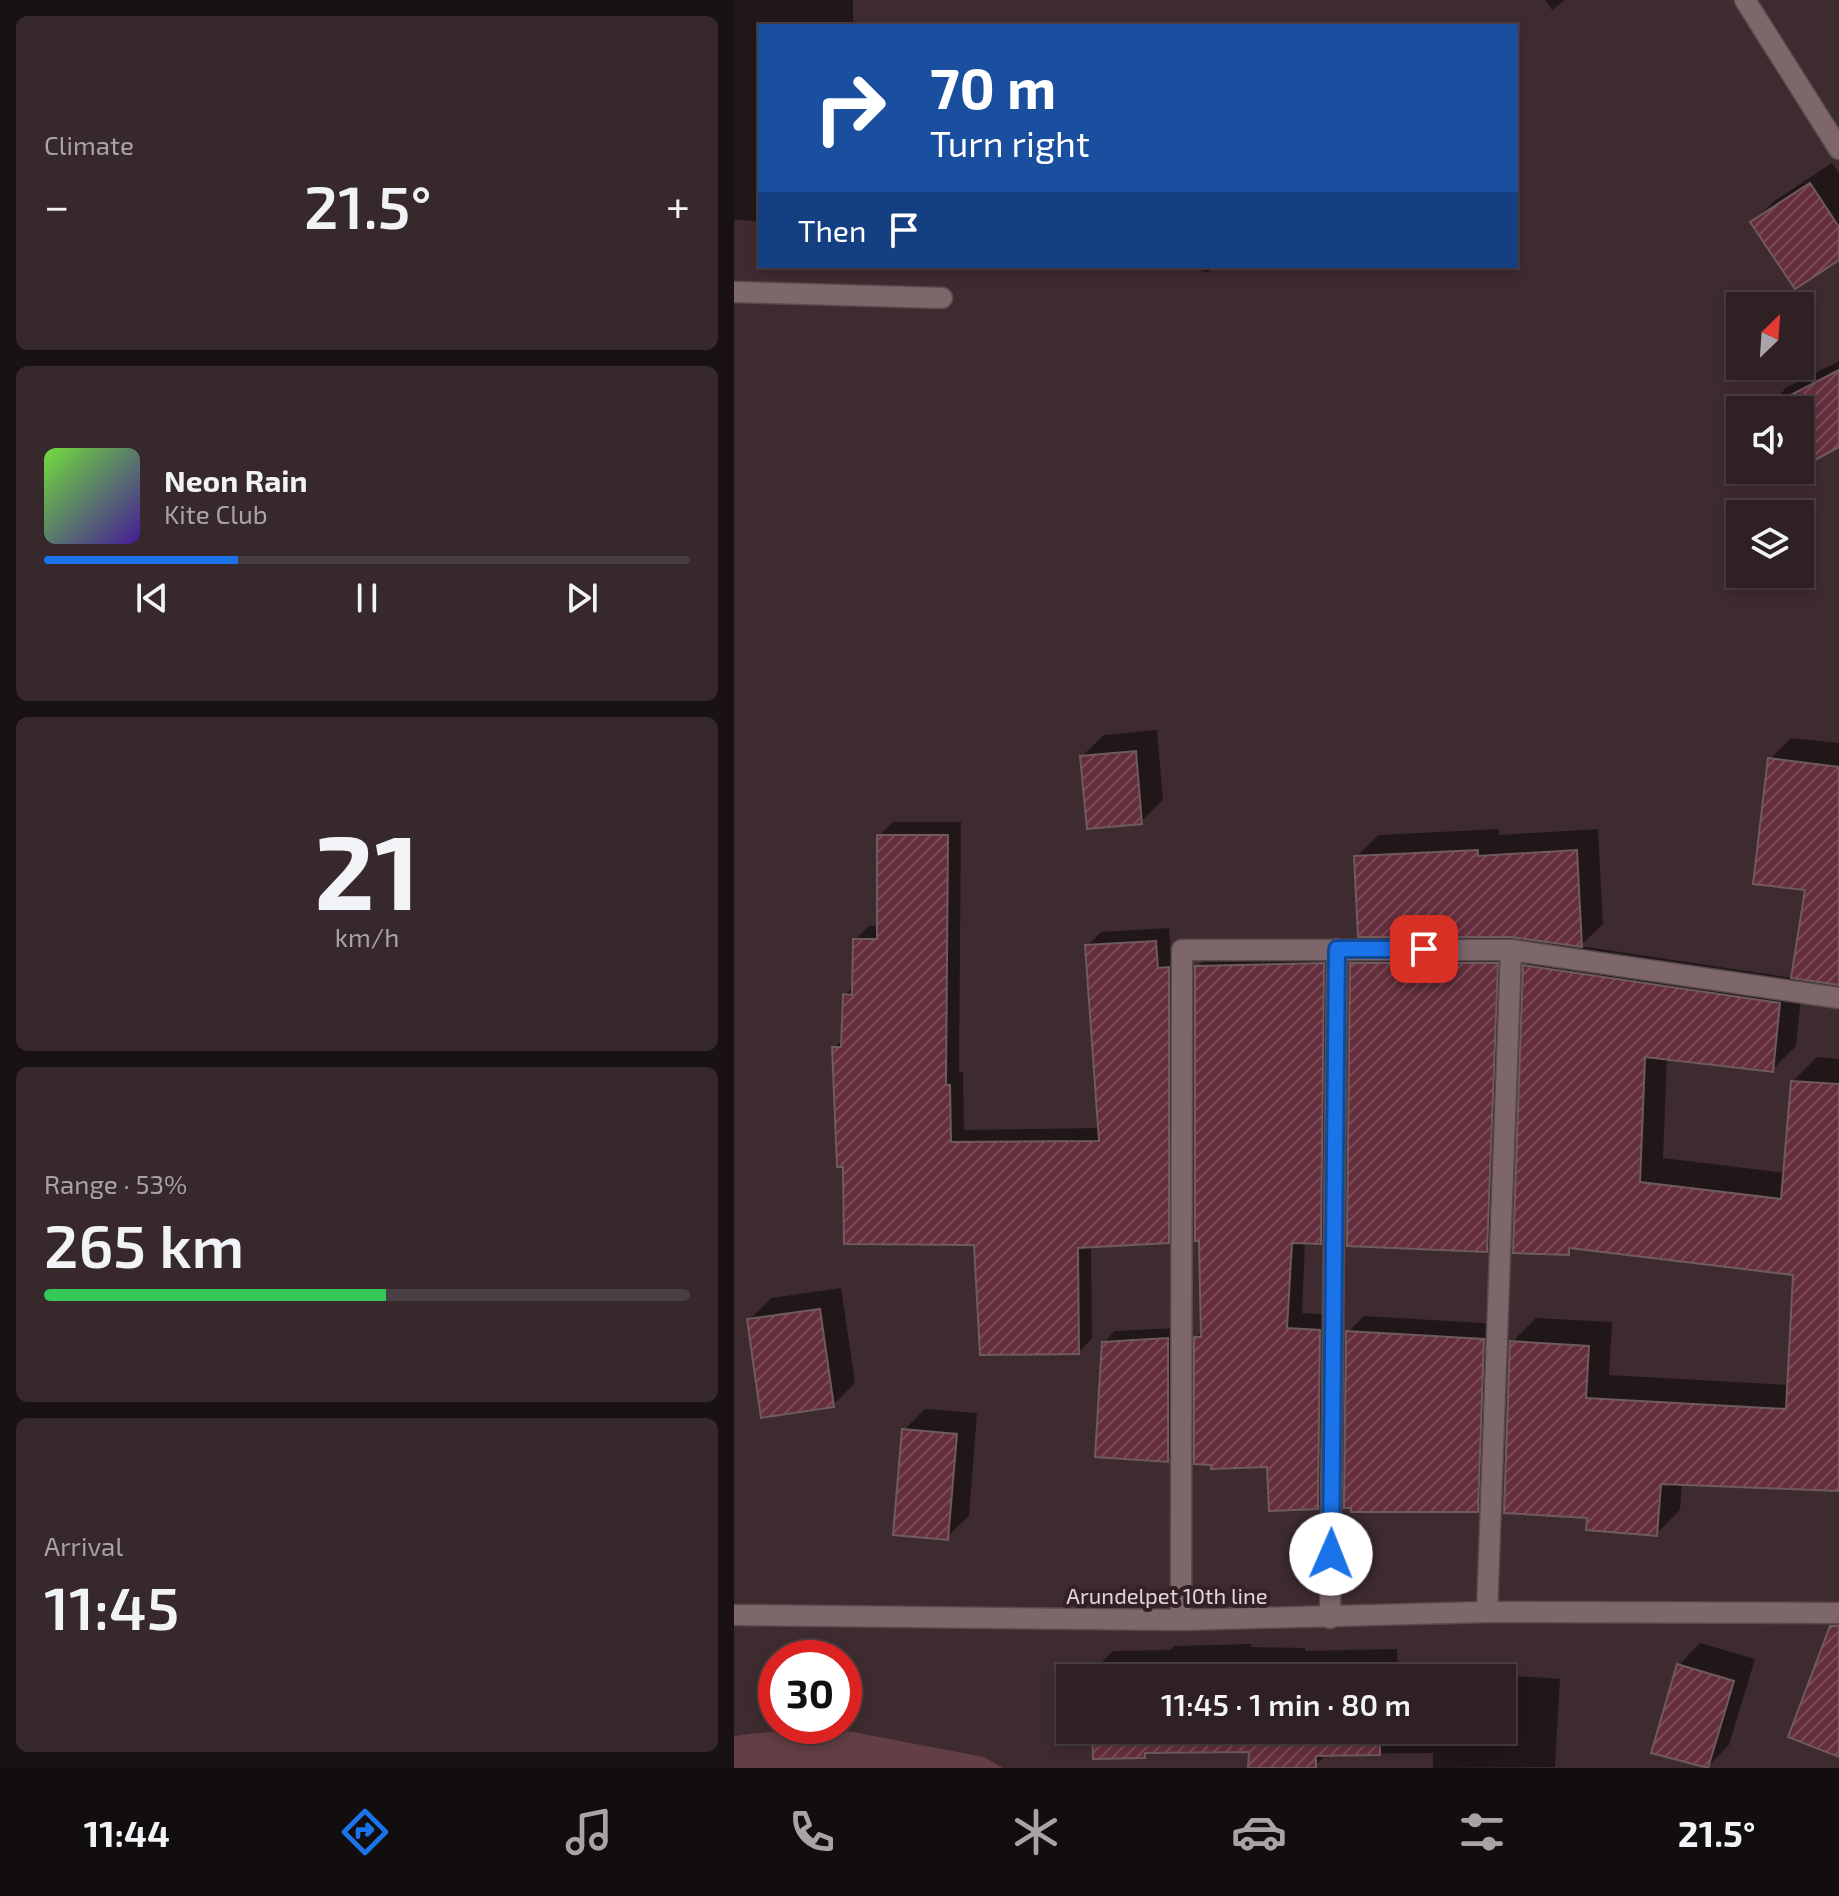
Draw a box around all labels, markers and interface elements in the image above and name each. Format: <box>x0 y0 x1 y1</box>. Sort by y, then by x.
text: 70 m <box>930 53 1056 120</box>
icon: right <box>798 56 902 160</box>
text: Turn right <box>930 121 1090 164</box>
text: Climate <box>44 129 134 160</box>
text: 21.5° <box>304 169 432 241</box>
text: − <box>44 178 70 231</box>
text: + <box>666 178 690 231</box>
icon: arrive <box>882 208 926 252</box>
text: Then <box>798 212 866 248</box>
north arrow <box>1726 292 1814 380</box>
map controls <box>1726 292 1814 588</box>
button: sound <box>1726 396 1814 484</box>
text: Neon Rain <box>164 462 308 498</box>
text: Kite Club <box>164 498 268 529</box>
button: layers <box>1726 500 1814 588</box>
icon: previous <box>130 576 174 620</box>
icon: pause <box>345 576 389 620</box>
icon: next <box>560 576 604 620</box>
text: 21 <box>314 806 420 931</box>
pin <box>1390 915 1458 983</box>
text: km/h <box>335 921 399 952</box>
icon: arrive <box>1402 927 1446 971</box>
text: Range · 53% <box>44 1168 187 1199</box>
text: 265 km <box>44 1208 244 1280</box>
position arrow <box>1289 1512 1373 1596</box>
text: Arrival <box>44 1530 123 1561</box>
text: 11:45 <box>44 1570 179 1642</box>
street label: Arundelpet 10th line <box>1066 1582 1268 1608</box>
speed limit sign: 30 <box>758 1640 862 1744</box>
text: 11:45 · 1 min · 80 m <box>1161 1686 1411 1722</box>
icon: directions <box>337 1804 393 1860</box>
icon: music <box>561 1804 617 1860</box>
icon: phone <box>784 1804 840 1860</box>
icon: climate <box>1008 1804 1064 1860</box>
icon: car <box>1231 1804 1287 1860</box>
icon: filters <box>1454 1804 1510 1860</box>
text: 11:44 <box>84 1811 170 1854</box>
text: 21.5° <box>1678 1811 1755 1854</box>

